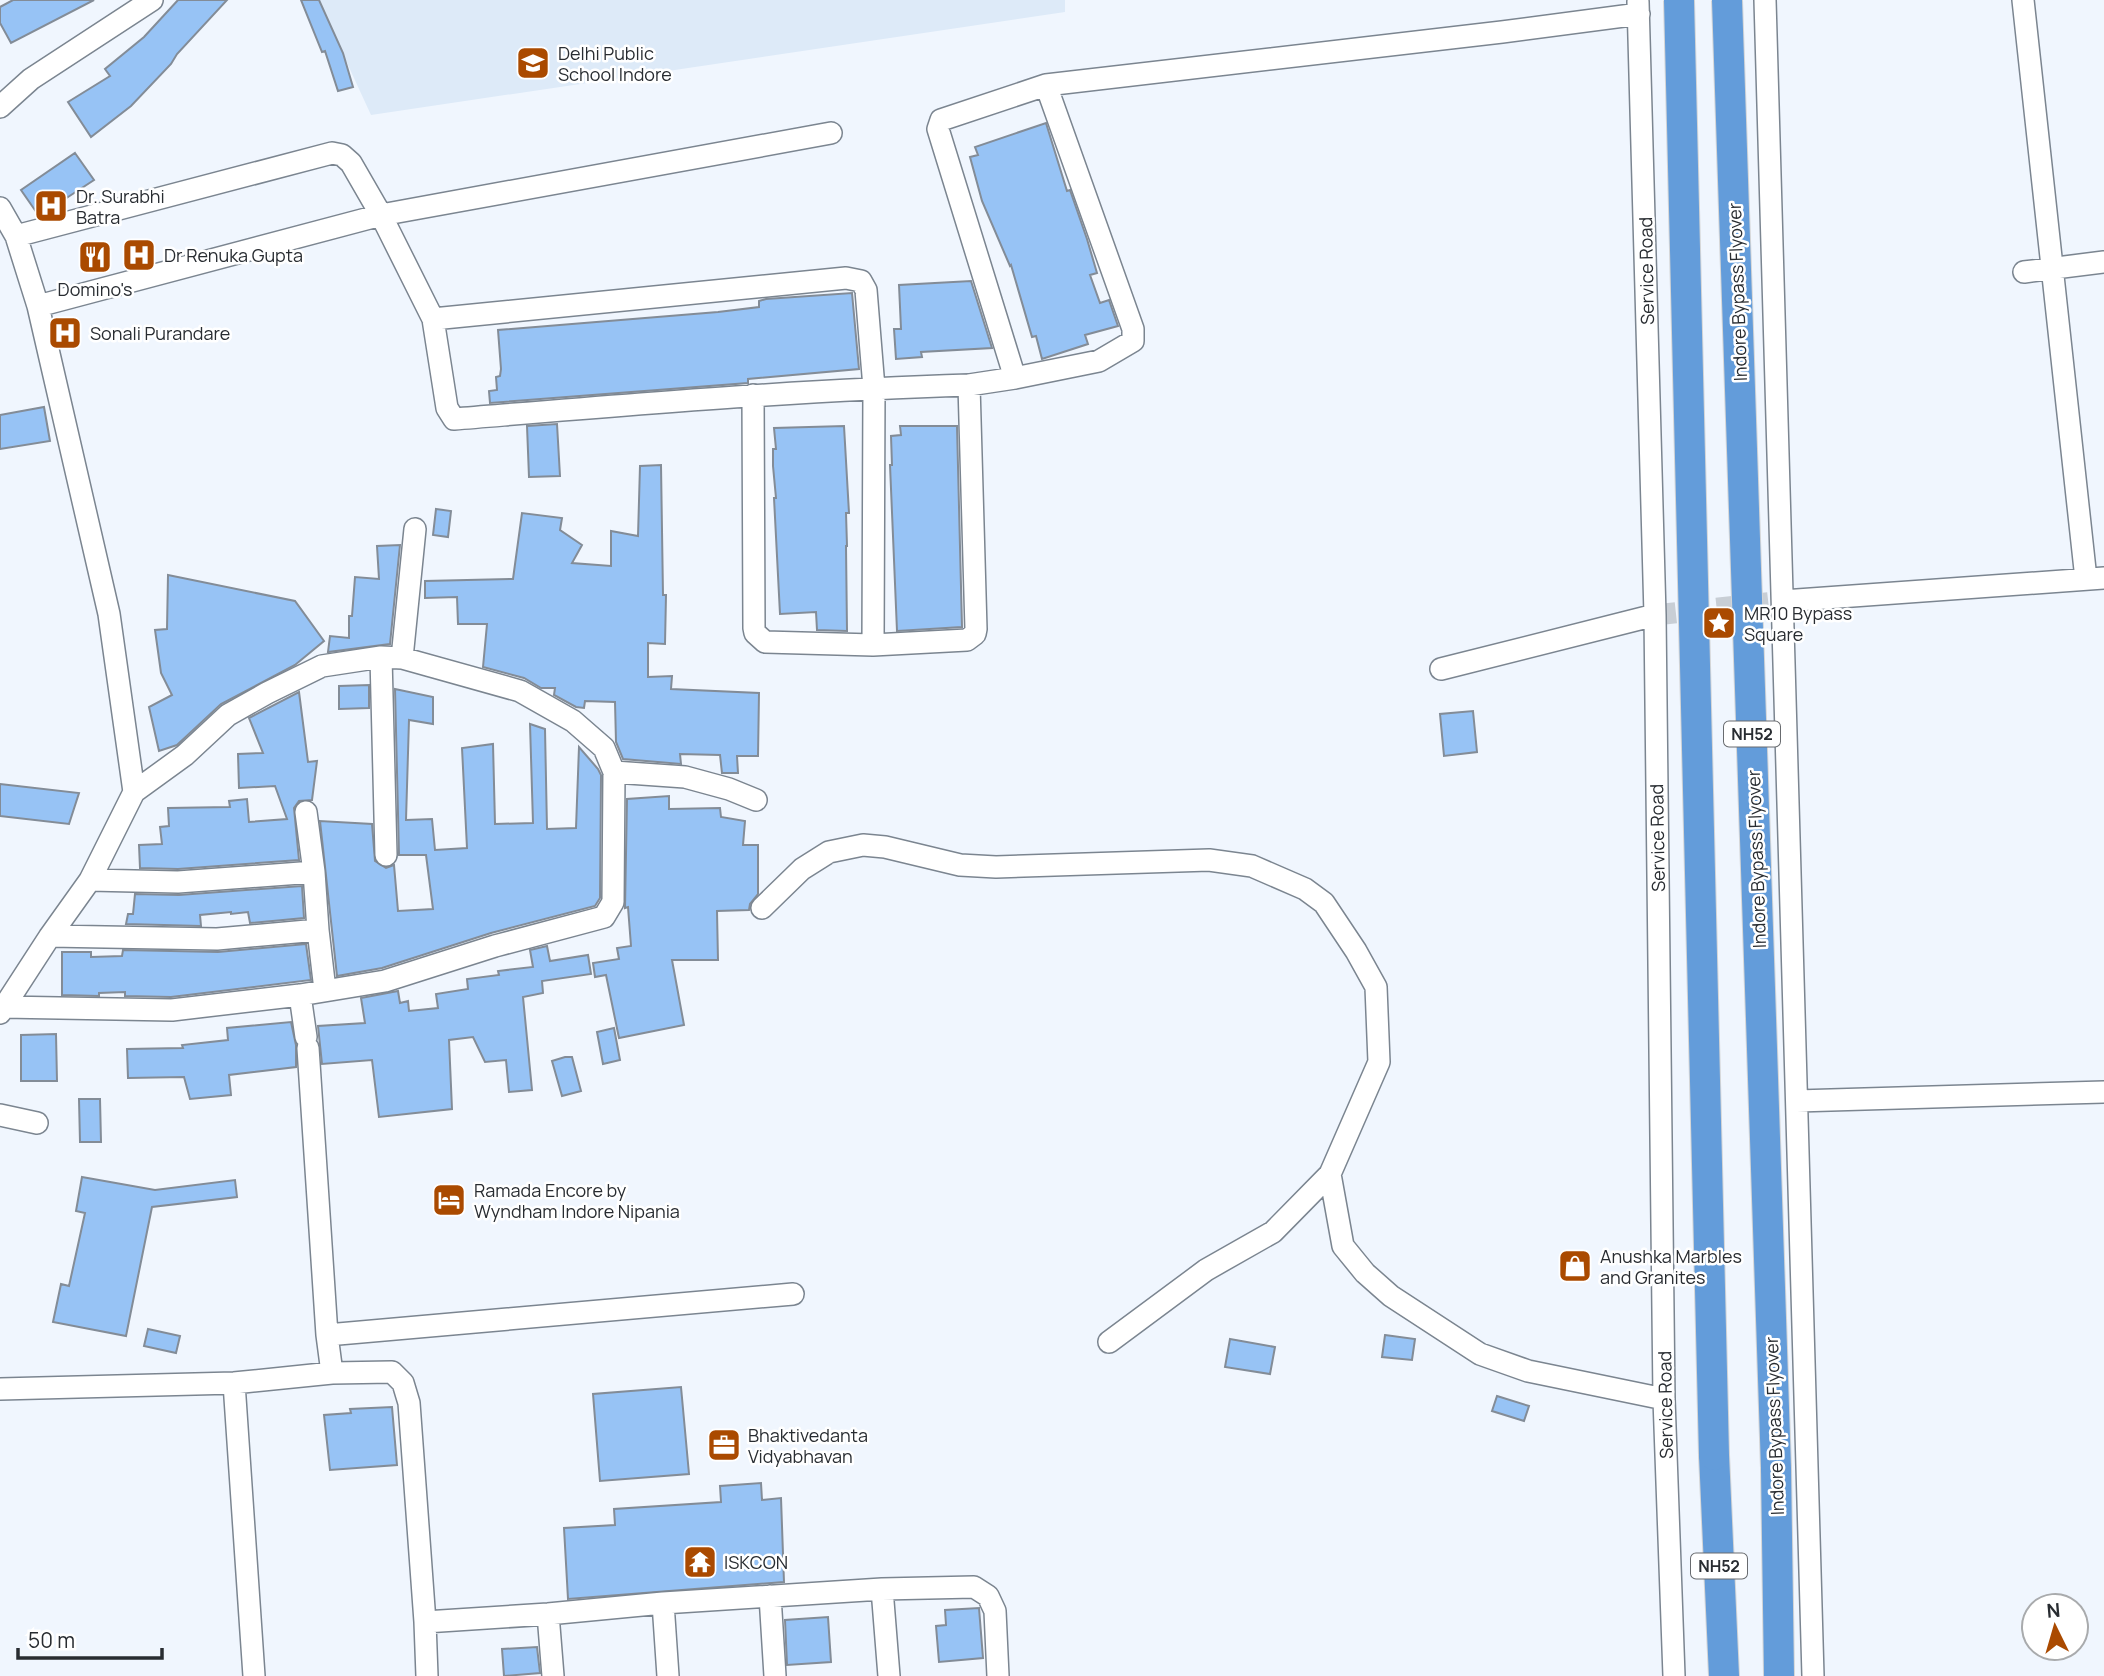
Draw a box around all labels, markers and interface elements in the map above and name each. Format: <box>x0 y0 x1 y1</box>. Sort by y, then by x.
place label: Delhi Public School Indore <box>558 41 672 86</box>
school or university icon: Delhi Public School Indore <box>514 44 552 82</box>
place label: Dr. Surabhi Batra <box>76 184 165 229</box>
hospital icon: Dr. Surabhi Batra <box>32 187 70 225</box>
street label: Indore Bypass Flyover <box>1722 202 1752 382</box>
street label: Service Road <box>1633 217 1659 325</box>
hospital icon: Dr Renuka Gupta <box>120 236 158 274</box>
restaurant icon: Domino's <box>76 238 114 276</box>
place label: Dr Renuka Gupta <box>164 243 303 267</box>
place label: Domino's <box>58 277 132 301</box>
hospital icon: Sonali Purandare <box>46 314 84 352</box>
place label: Sonali Purandare <box>90 321 230 345</box>
place label: MR10 Bypass Square <box>1744 601 1852 646</box>
place icon: MR10 Bypass Square <box>1700 604 1738 642</box>
road number: NH52 <box>1724 722 1780 747</box>
street label: Indore Bypass Flyover <box>1741 769 1771 949</box>
street label: Service Road <box>1644 784 1670 892</box>
place label: Ramada Encore by Wyndham Indore Nipania <box>474 1178 680 1223</box>
hotel icon: Ramada Encore by Wyndham Indore Nipania <box>430 1181 468 1219</box>
place label: Anushka Marbles and Granites <box>1600 1244 1742 1289</box>
shop icon: Anushka Marbles and Granites <box>1556 1247 1594 1285</box>
street label: Indore Bypass Flyover <box>1759 1336 1789 1516</box>
street label: Service Road <box>1652 1351 1678 1459</box>
place label: Bhaktivedanta Vidyabhavan <box>748 1423 868 1468</box>
office icon: Bhaktivedanta Vidyabhavan <box>705 1426 743 1464</box>
temple icon: ISKCON <box>681 1543 719 1581</box>
place label: ISKCON <box>724 1550 788 1574</box>
road number: NH52 <box>1691 1554 1747 1578</box>
north arrow <box>2020 1592 2090 1662</box>
text: N <box>2046 1597 2061 1624</box>
scale bar <box>18 1616 161 1660</box>
text: 50 m <box>28 1626 75 1654</box>

